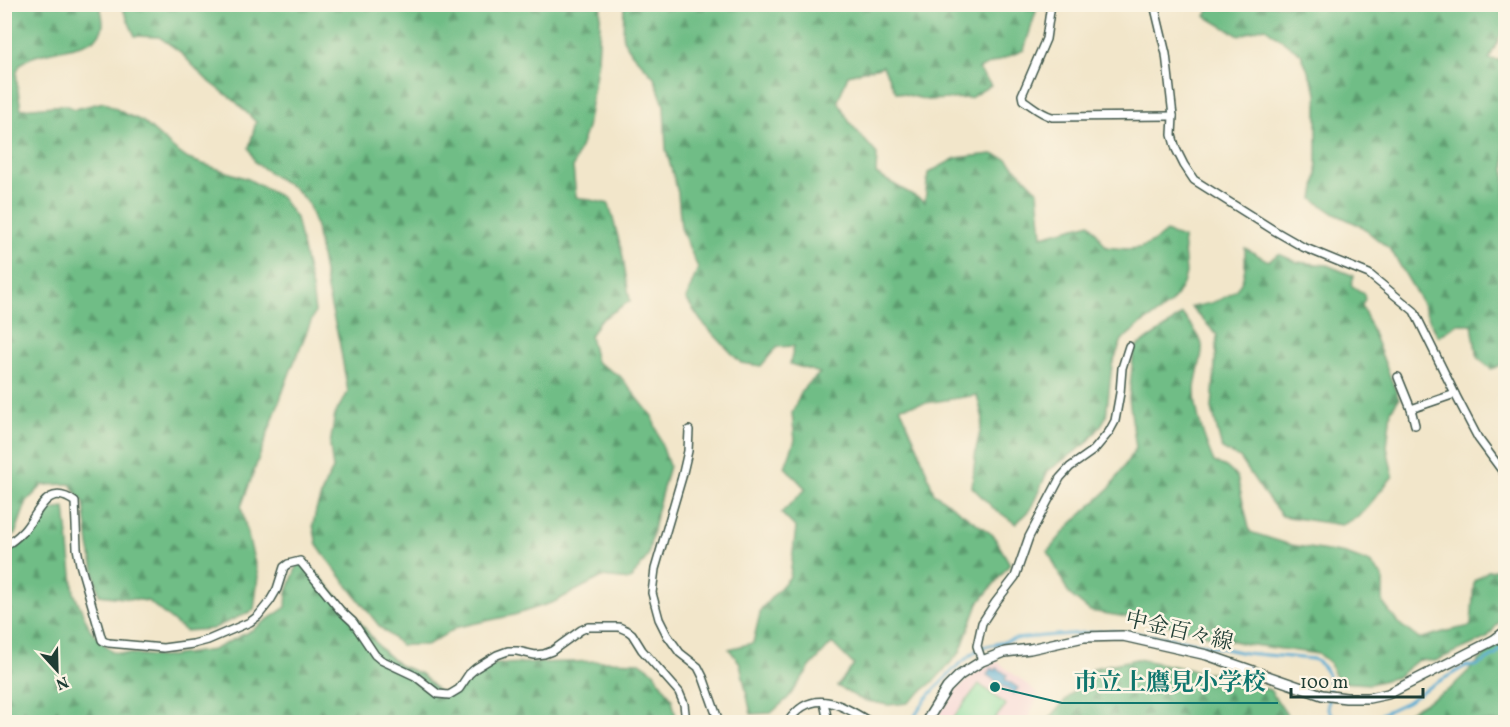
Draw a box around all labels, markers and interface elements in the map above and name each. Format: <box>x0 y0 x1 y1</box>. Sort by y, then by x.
street label: 中金百々線 <box>1122 605 1236 659</box>
north arrow <box>27 640 87 700</box>
callout: 市立上鷹見小学校 <box>1062 661 1278 703</box>
scale bar <box>1291 661 1423 699</box>
text: 市立上鷹見小学校 <box>1074 667 1266 701</box>
text: N <box>52 670 71 695</box>
text: 100 m <box>1300 671 1349 696</box>

